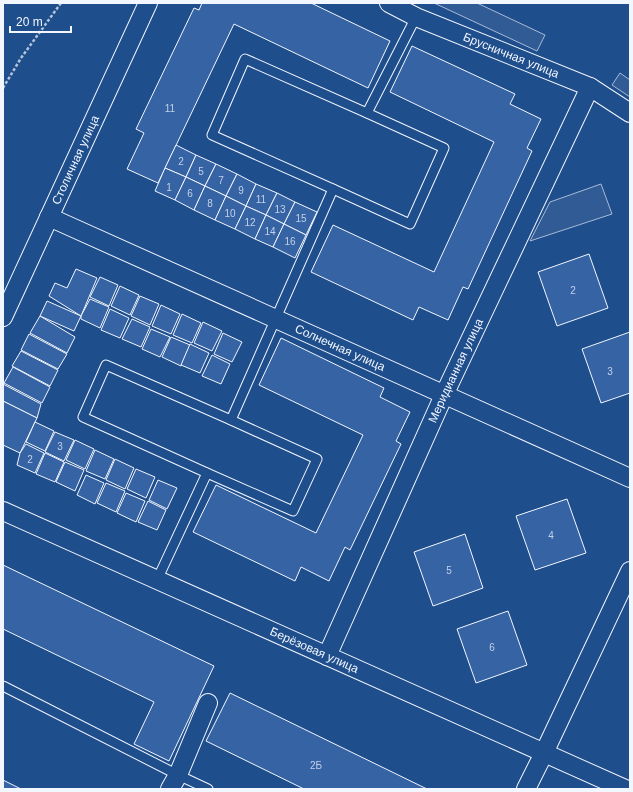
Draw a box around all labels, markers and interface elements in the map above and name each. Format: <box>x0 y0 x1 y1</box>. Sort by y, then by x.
scale bar <box>10 8 71 34</box>
text: 20 m <box>16 15 43 29</box>
street label: Брусничная улица <box>461 30 561 81</box>
house number: 11 <box>165 103 176 114</box>
street label: Столичная улица <box>49 113 102 207</box>
house number: 2 <box>178 156 184 167</box>
house number: 5 <box>198 166 204 177</box>
house number: 7 <box>218 175 224 186</box>
house number: 1 <box>166 182 172 193</box>
house number: 9 <box>238 185 244 196</box>
house number: 6 <box>187 188 193 199</box>
house number: 11 <box>256 194 267 205</box>
house number: 8 <box>207 198 213 209</box>
house number: 13 <box>274 204 286 215</box>
house number: 10 <box>224 208 236 219</box>
house number: 15 <box>295 213 307 224</box>
house number: 12 <box>244 217 256 228</box>
house number: 14 <box>264 226 276 237</box>
house number: 16 <box>284 236 296 247</box>
house number: 2 <box>570 285 576 296</box>
street label: Меридианная улица <box>425 316 486 425</box>
street label: Солнечная улица <box>293 321 388 374</box>
house number: 3 <box>607 366 613 377</box>
house number: 3 <box>57 441 63 452</box>
house number: 2 <box>27 454 33 465</box>
house number: 4 <box>548 530 554 541</box>
house number: 5 <box>446 565 452 576</box>
street label: Берёзовая улица <box>268 624 361 676</box>
house number: 6 <box>489 642 495 653</box>
house number: 2Б <box>310 760 322 771</box>

